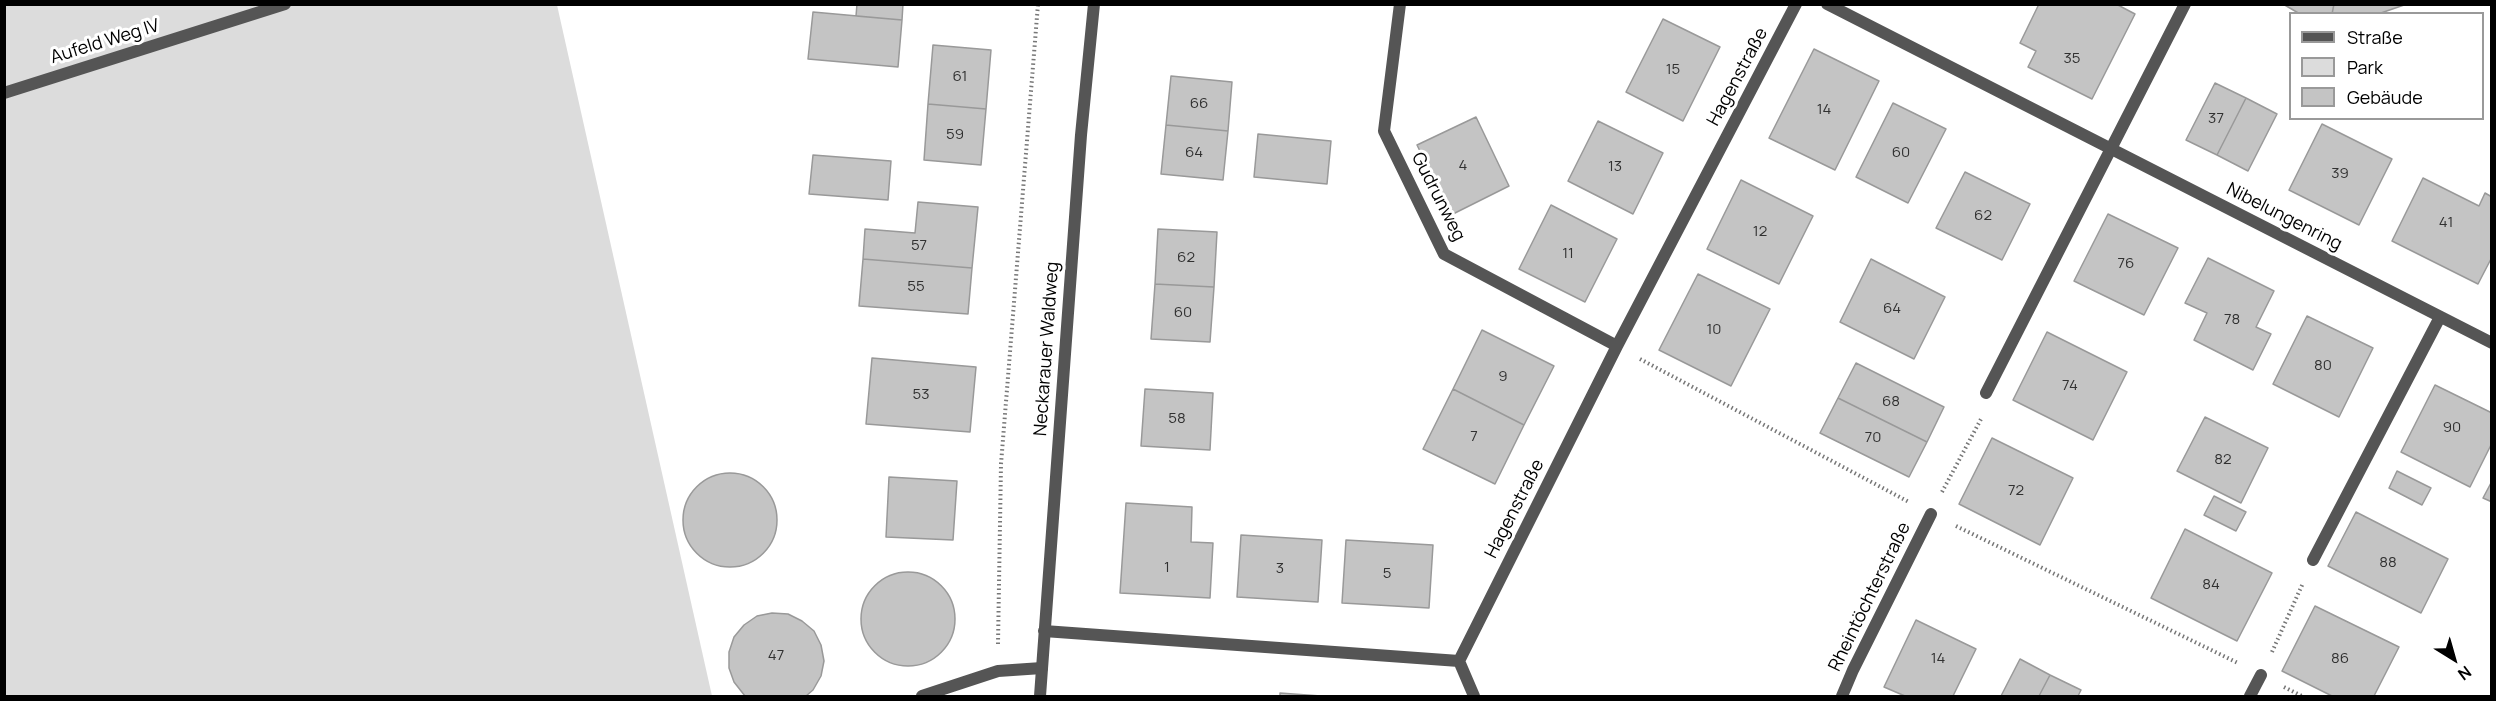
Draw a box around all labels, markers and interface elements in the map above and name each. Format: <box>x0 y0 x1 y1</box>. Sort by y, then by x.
legend <box>2289 12 2484 120</box>
street label: Aufeld Weg IV <box>48 15 162 69</box>
street label: Hagenstraße <box>1703 24 1773 130</box>
text: Straße <box>2347 25 2403 49</box>
house number: 35 <box>2064 50 2080 68</box>
text: Park <box>2347 55 2383 79</box>
house number: 15 <box>1666 61 1680 79</box>
house number: 61 <box>953 68 967 86</box>
text: Gebäude <box>2347 85 2423 109</box>
house number: 66 <box>1190 95 1208 113</box>
house number: 14 <box>1817 101 1831 119</box>
house number: 37 <box>2208 110 2224 128</box>
house number: 59 <box>946 126 964 144</box>
house number: 64 <box>1185 144 1203 162</box>
house number: 60 <box>1892 144 1910 162</box>
street label: Gudrunweg <box>1406 149 1470 245</box>
house number: 4 <box>1459 157 1467 175</box>
house number: 13 <box>1608 158 1622 176</box>
house number: 39 <box>2331 165 2349 183</box>
street label: Nibelungenring <box>2223 179 2345 255</box>
house number: 62 <box>1974 207 1992 225</box>
house number: 41 <box>2439 214 2453 232</box>
house number: 12 <box>1753 223 1767 241</box>
house number: 57 <box>911 237 927 255</box>
house number: 11 <box>1562 245 1574 263</box>
house number: 62 <box>1177 249 1195 267</box>
house number: 76 <box>2118 255 2134 273</box>
street label: Neckarauer Waldweg <box>1030 261 1064 437</box>
house number: 55 <box>907 278 925 296</box>
house number: 64 <box>1883 300 1901 318</box>
house number: 60 <box>1174 304 1192 322</box>
house number: 78 <box>2224 311 2240 329</box>
house number: 10 <box>1707 321 1721 339</box>
house number: 80 <box>2314 357 2332 375</box>
house number: 9 <box>1498 368 1508 386</box>
house number: 74 <box>2062 377 2078 395</box>
house number: 53 <box>913 386 929 404</box>
house number: 68 <box>1882 393 1900 411</box>
house number: 58 <box>1168 410 1186 428</box>
house number: 90 <box>2443 419 2461 437</box>
house number: 7 <box>1470 428 1478 446</box>
house number: 70 <box>1865 429 1881 447</box>
house number: 82 <box>2214 451 2232 469</box>
street label: Hagenstraße <box>1481 456 1549 562</box>
house number: 72 <box>2008 482 2024 500</box>
street label: Rheintöchterstraße <box>1825 519 1915 675</box>
house number: 88 <box>2379 554 2397 572</box>
house number: 1 <box>1164 559 1170 577</box>
house number: 3 <box>1276 560 1284 578</box>
house number: 5 <box>1383 565 1391 583</box>
house number: 84 <box>2202 576 2220 594</box>
north arrow <box>2424 629 2484 689</box>
house number: 47 <box>768 647 784 665</box>
house number: 14 <box>1931 650 1945 668</box>
house number: 86 <box>2331 650 2349 668</box>
text: N <box>2454 661 2476 686</box>

